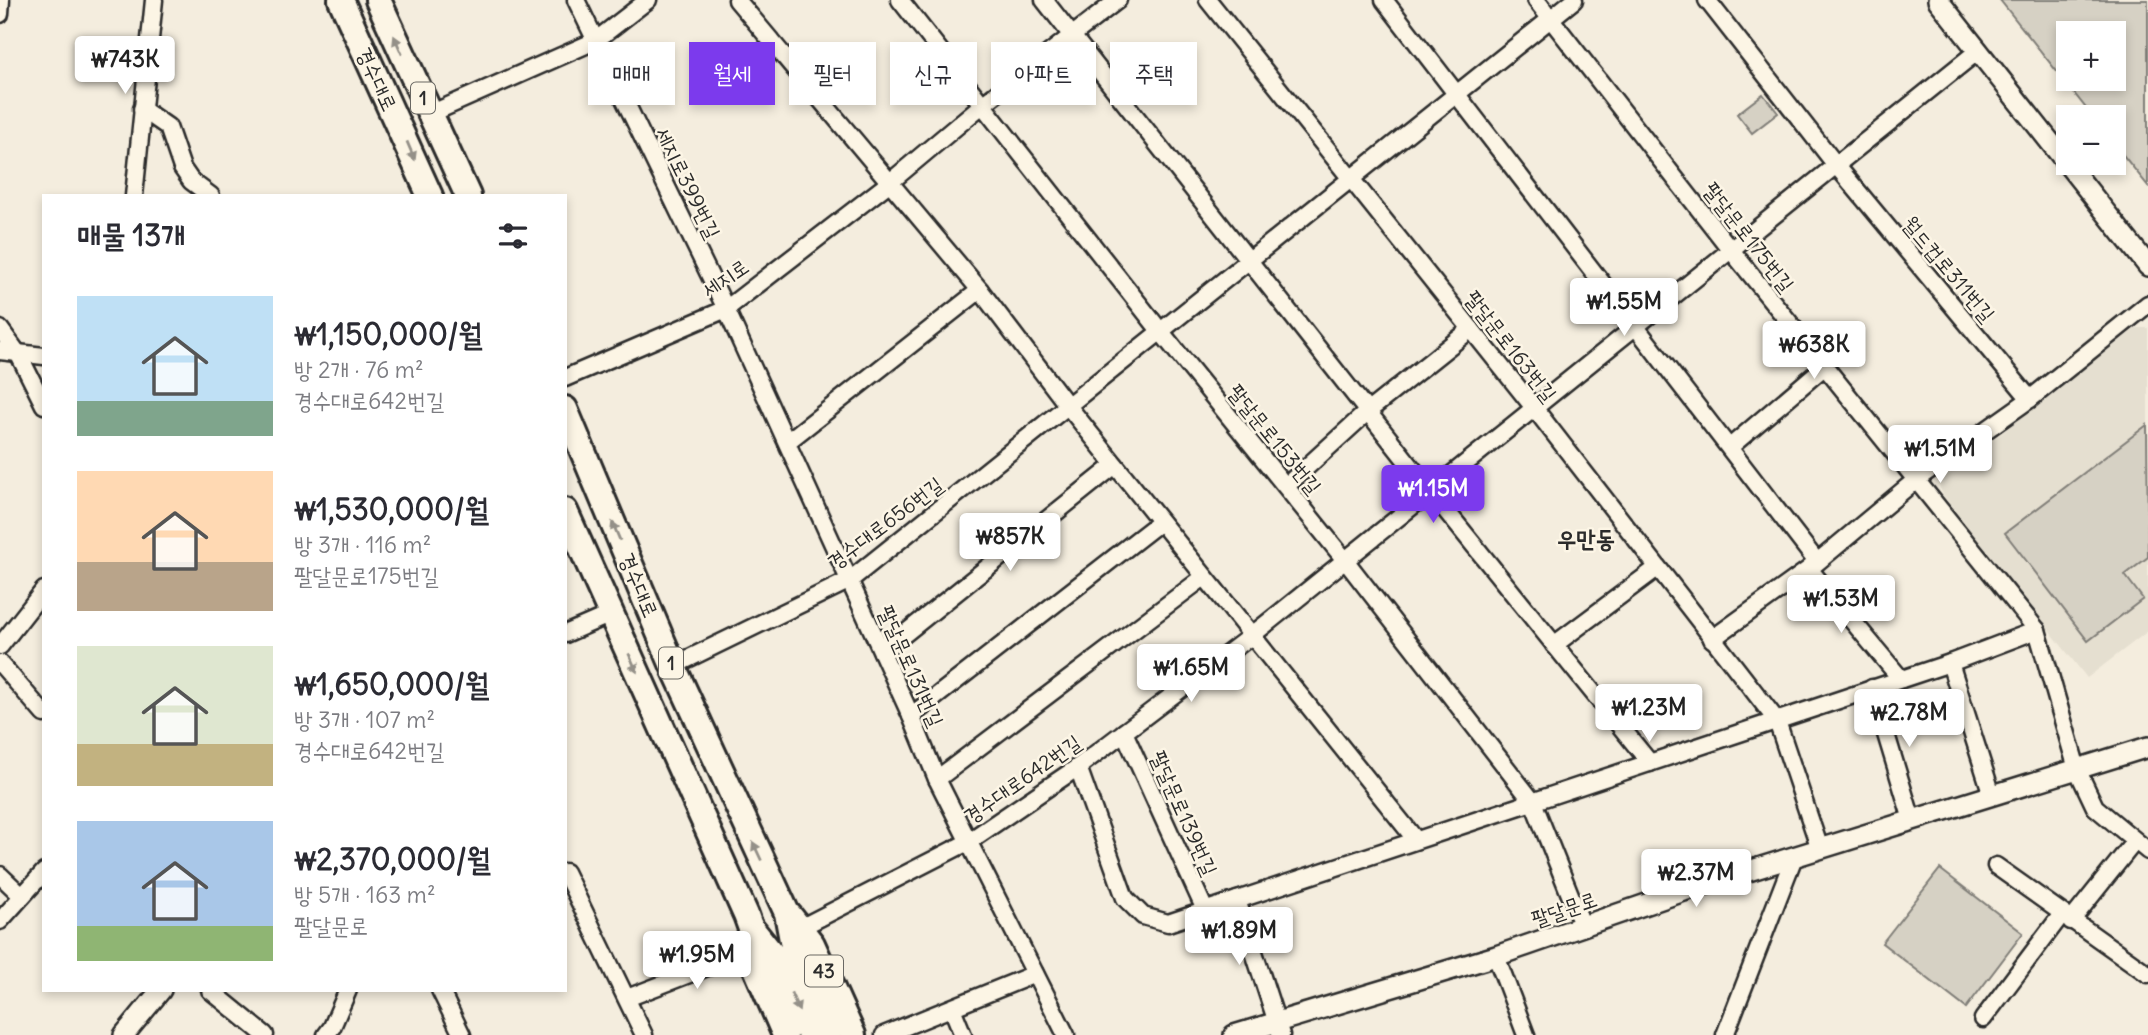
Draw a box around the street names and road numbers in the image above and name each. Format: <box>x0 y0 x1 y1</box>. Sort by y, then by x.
street label: 경수대로 <box>350 43 404 115</box>
road number: 1 <box>411 82 435 114</box>
street label: 세지로399번길 <box>649 123 727 243</box>
street label: 팔달문로175번길 <box>1698 177 1800 297</box>
street label: 월드컵로311번길 <box>1897 211 2001 327</box>
street label: 세지로 <box>696 253 754 303</box>
street label: 팔달문로163번길 <box>1459 285 1563 407</box>
street label: 팔달문로153번길 <box>1222 379 1328 500</box>
street label: 경수대로656번길 <box>822 471 948 575</box>
street label: 경수대로 <box>613 549 665 621</box>
street label: 팔달문로131번길 <box>872 601 950 731</box>
road number: 1 <box>659 648 683 678</box>
street label: 경수대로642번길 <box>958 729 1086 829</box>
street label: 팔달문로139번길 <box>1144 746 1224 880</box>
street label: 팔달문로 <box>1528 885 1600 933</box>
road number: 43 <box>805 956 843 987</box>

